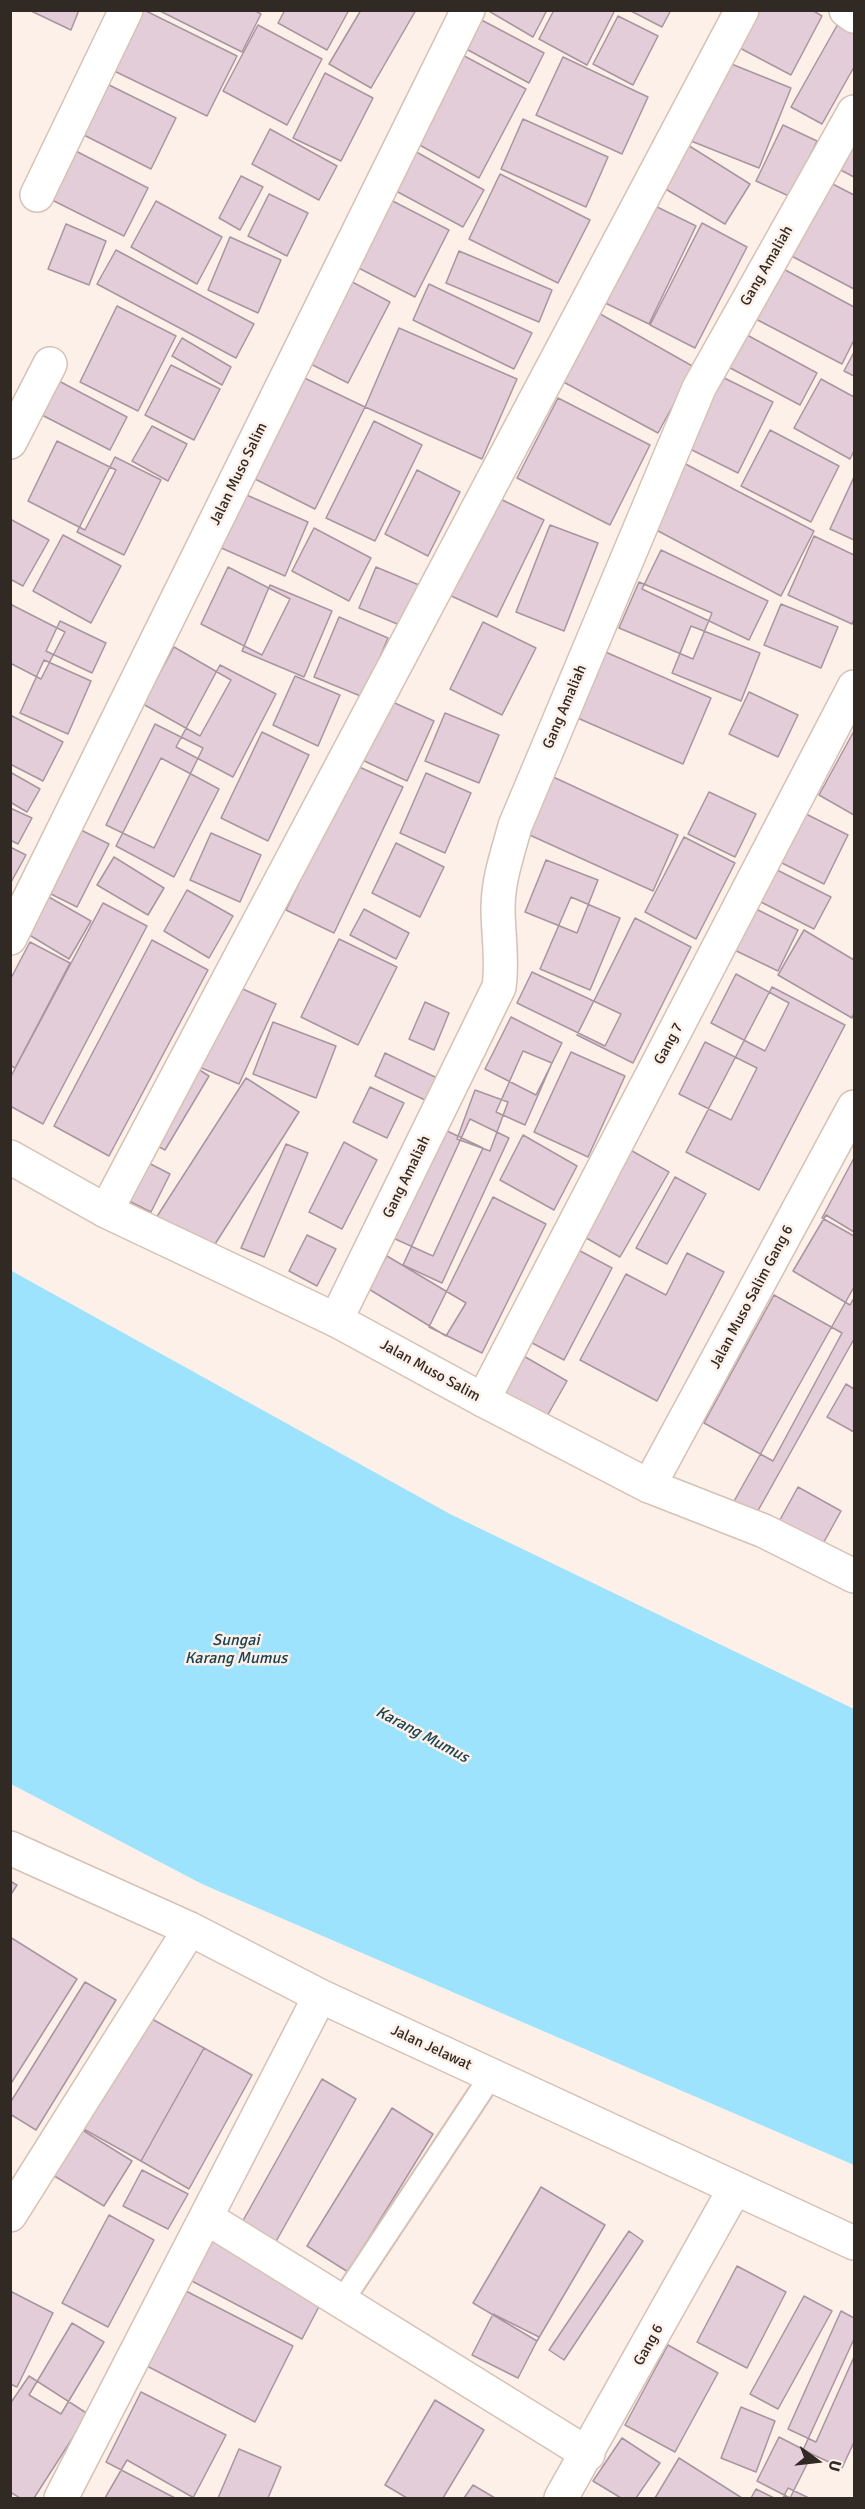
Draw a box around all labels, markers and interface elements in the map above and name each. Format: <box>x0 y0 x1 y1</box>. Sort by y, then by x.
street label: Gang Amaliah <box>737 223 797 309</box>
street label: Jalan Muso Salim <box>206 420 272 528</box>
street label: Gang Amaliah <box>539 662 591 752</box>
street label: Gang 7 <box>651 1020 687 1068</box>
street label: Gang Amaliah <box>379 1133 435 1221</box>
street label: Jalan Muso Salim Gang 6 <box>707 1222 797 1372</box>
street label: Jalan Muso Salim <box>377 1336 483 1406</box>
water label: Sungai Karang Mumus <box>185 1631 287 1669</box>
water label: Karang Mumus <box>372 1702 472 1768</box>
street label: Jalan Jelawat <box>388 2021 474 2075</box>
street label: Gang 6 <box>630 2321 668 2369</box>
north arrow <box>787 2431 847 2491</box>
text: U <box>823 2458 845 2473</box>

